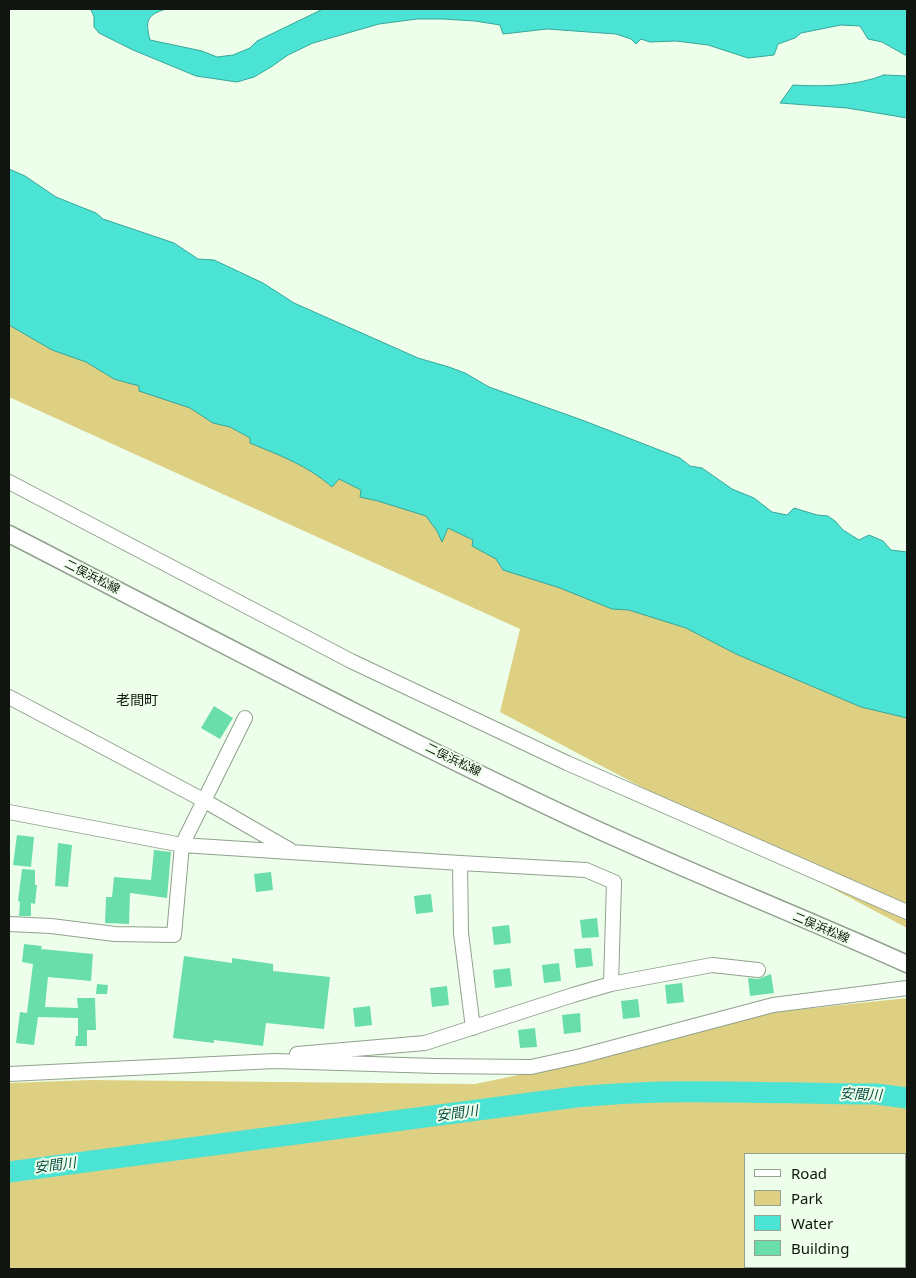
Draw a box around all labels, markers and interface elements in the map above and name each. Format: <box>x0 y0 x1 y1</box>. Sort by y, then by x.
street label: 二俣浜松線 <box>62 557 122 597</box>
district label: 老間町 <box>116 693 158 709</box>
street label: 二俣浜松線 <box>423 740 483 780</box>
street label: 二俣浜松線 <box>791 910 851 946</box>
water label: 安間川 <box>840 1086 882 1104</box>
water label: 安間川 <box>435 1103 479 1125</box>
legend <box>744 1153 906 1268</box>
water label: 安間川 <box>33 1155 77 1177</box>
text: Road <box>791 1163 827 1183</box>
text: Park <box>791 1188 823 1208</box>
text: Water <box>791 1213 833 1233</box>
text: Building <box>791 1238 849 1258</box>

